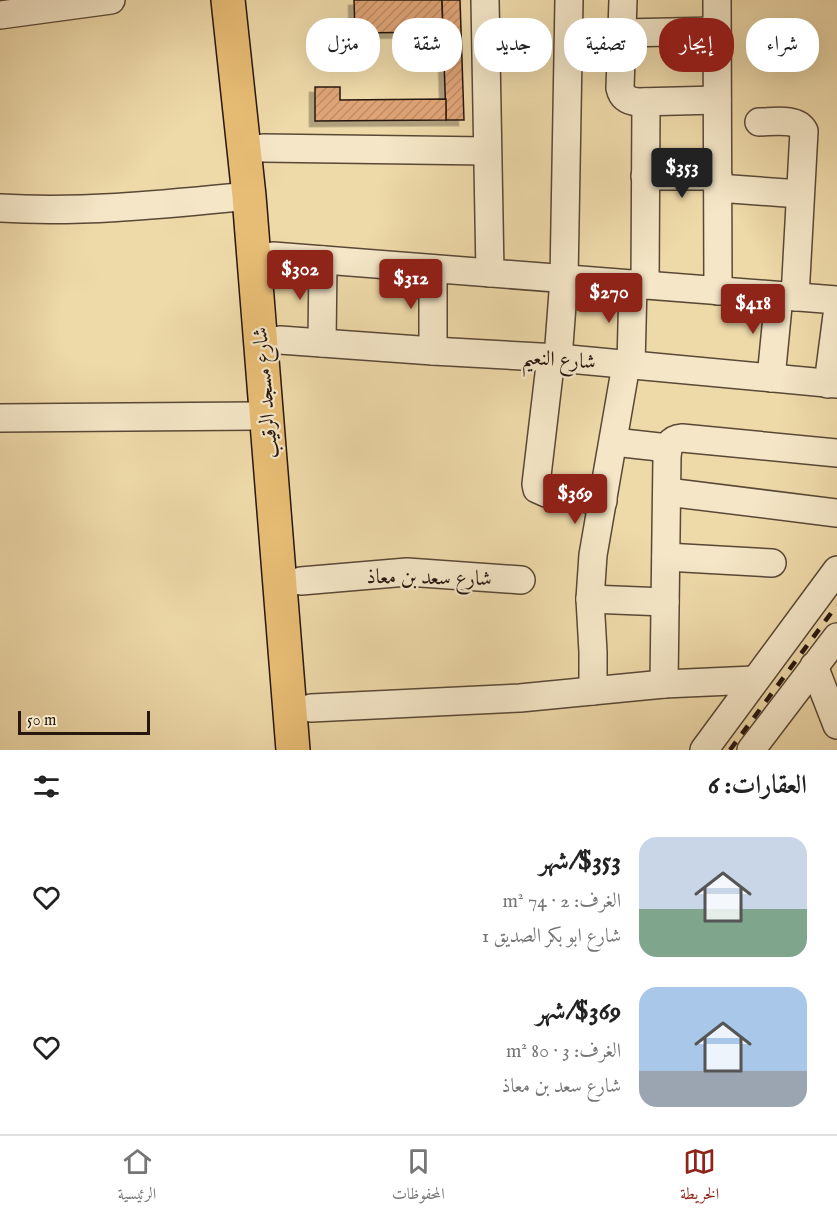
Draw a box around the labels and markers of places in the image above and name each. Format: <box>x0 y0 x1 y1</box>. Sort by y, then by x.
pin: $353 <box>646 148 718 199</box>
pin: $302 <box>264 250 336 301</box>
pin: $312 <box>375 259 447 310</box>
pin: $270 <box>573 273 645 324</box>
pin: $418 <box>717 284 789 335</box>
pin: $369 <box>539 474 611 525</box>

